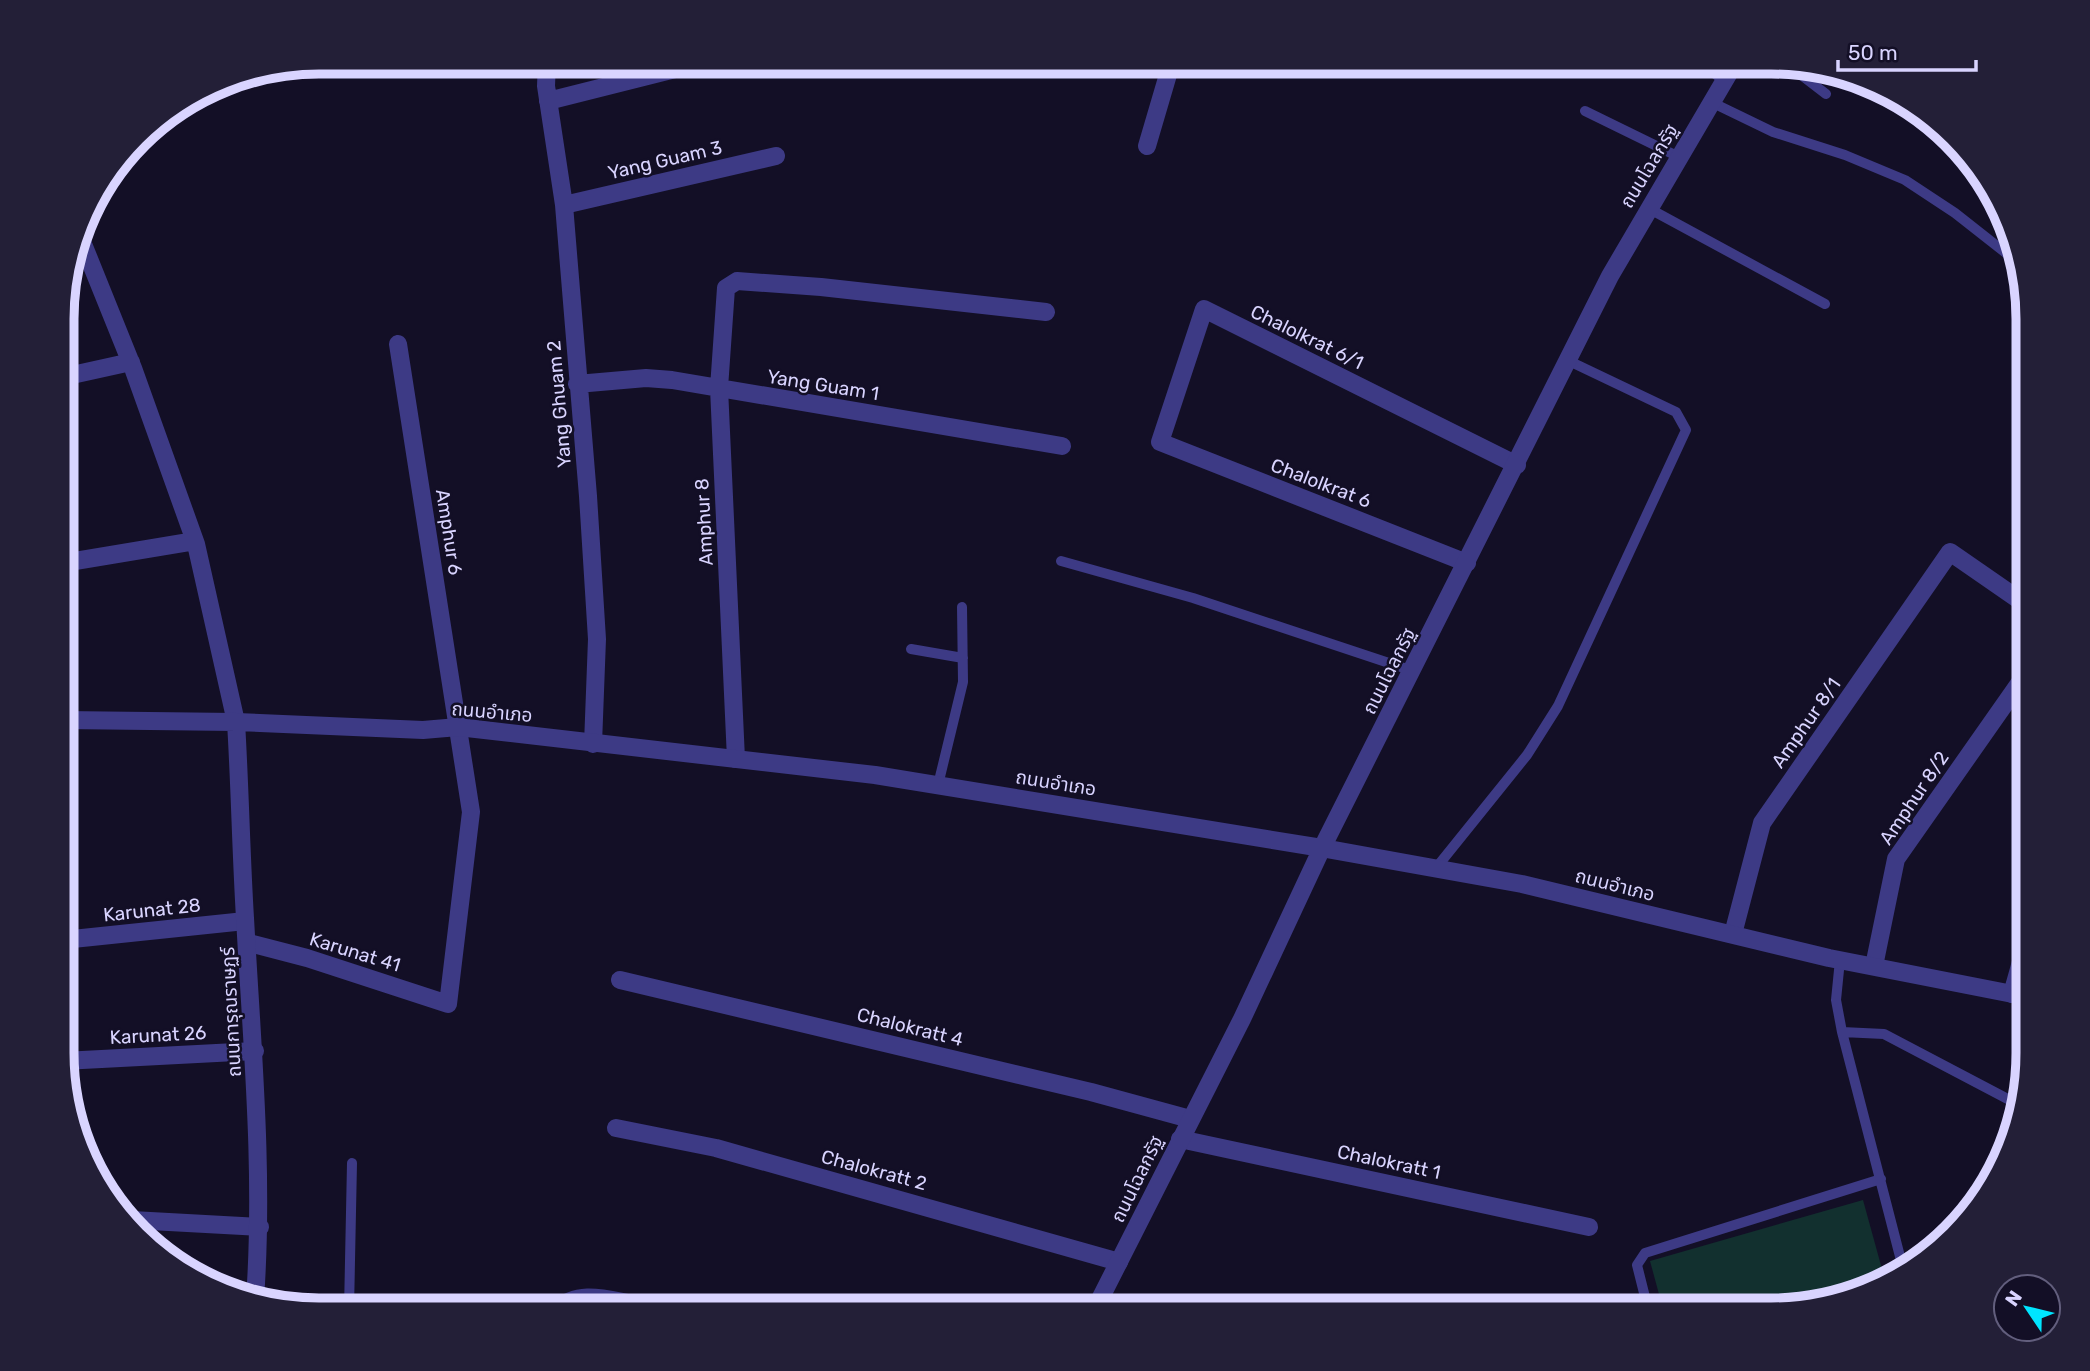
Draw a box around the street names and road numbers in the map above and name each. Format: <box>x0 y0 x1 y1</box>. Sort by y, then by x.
street label: ถนนโฉลกรัฐ <box>1615 120 1683 212</box>
street label: Yang Guam 3 <box>606 136 724 184</box>
street label: Chalolkrat 6/1 <box>1247 300 1367 374</box>
street label: Yang Ghuam 2 <box>542 339 576 469</box>
street label: Yang Guam 1 <box>765 365 881 405</box>
street label: Chalolkrat 6 <box>1268 453 1374 513</box>
street label: Amphur 8 <box>690 478 718 566</box>
street label: Amphur 6 <box>431 487 467 577</box>
street label: ถนนโฉลกรัฐ <box>1357 624 1421 718</box>
street label: Amphur 8/1 <box>1767 674 1845 772</box>
street label: ถนนอำเภอ <box>450 697 534 727</box>
street label: Amphur 8/2 <box>1874 747 1954 849</box>
street label: ถนนอำเภอ <box>1014 765 1098 801</box>
street label: ถนนอำเภอ <box>1573 864 1657 906</box>
street label: Karunat 28 <box>102 893 202 927</box>
street label: Karunat 41 <box>307 927 403 977</box>
street label: ถนนการุณราษฏร์ <box>216 945 246 1078</box>
street label: Chalokratt 4 <box>854 1003 966 1051</box>
street label: Karunat 26 <box>109 1021 207 1049</box>
street label: ถนนโฉลกรัฐ <box>1106 1132 1168 1226</box>
street label: Chalokratt 1 <box>1335 1140 1443 1184</box>
street label: Chalokratt 2 <box>819 1145 929 1195</box>

